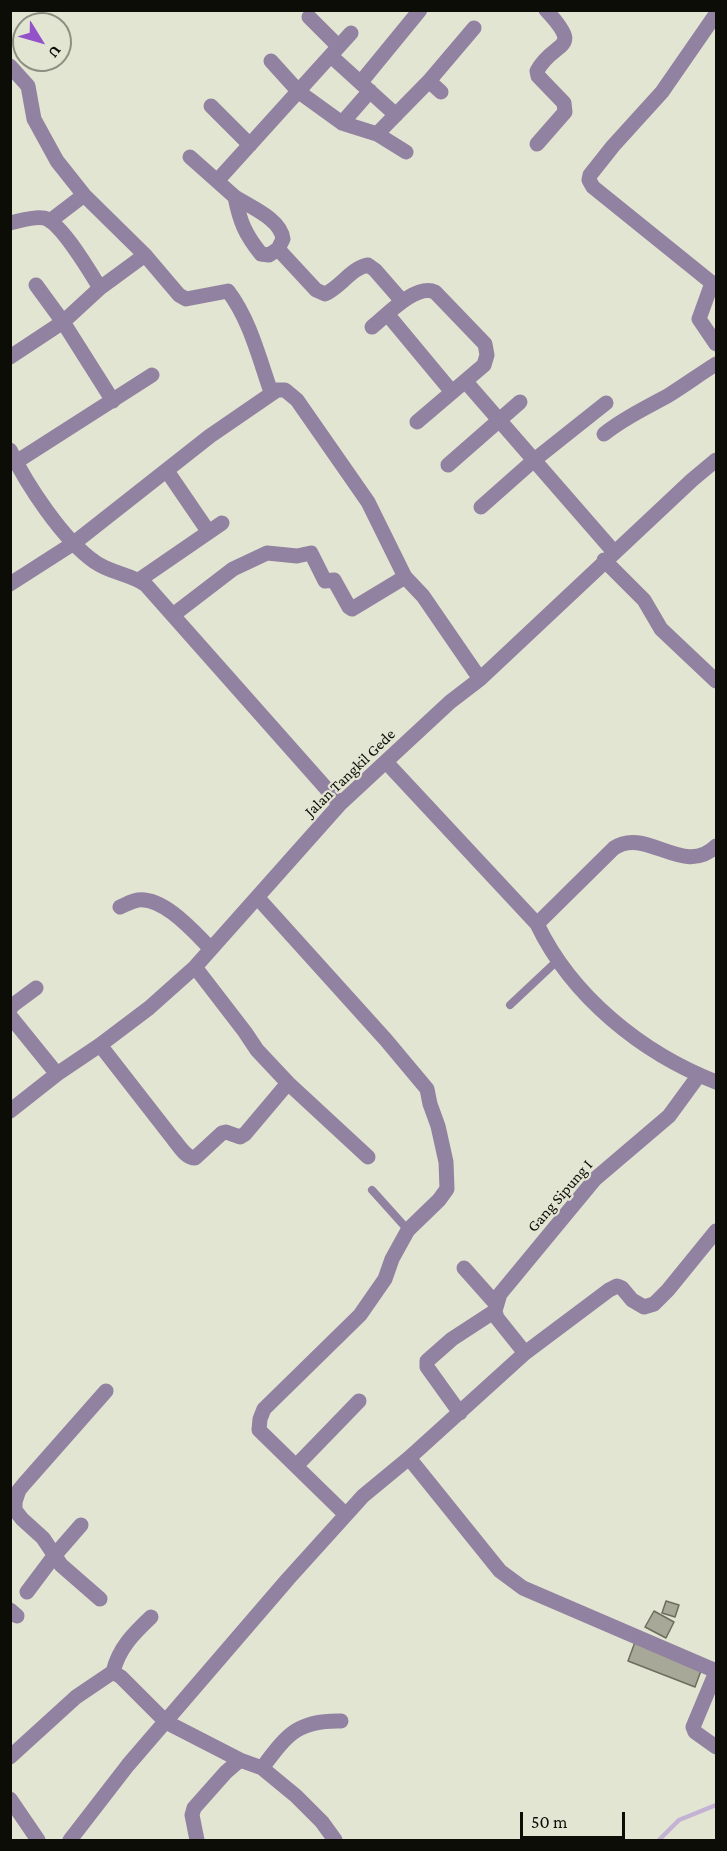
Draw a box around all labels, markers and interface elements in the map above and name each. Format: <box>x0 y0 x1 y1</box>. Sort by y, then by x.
north arrow <box>12 12 72 72</box>
text: U <box>45 42 65 61</box>
street label: Jalan Tangkil Gede <box>301 725 399 821</box>
street label: Gang Sipung I <box>523 1156 597 1236</box>
scale bar <box>523 1800 628 1838</box>
text: 50 m <box>531 1812 568 1832</box>

